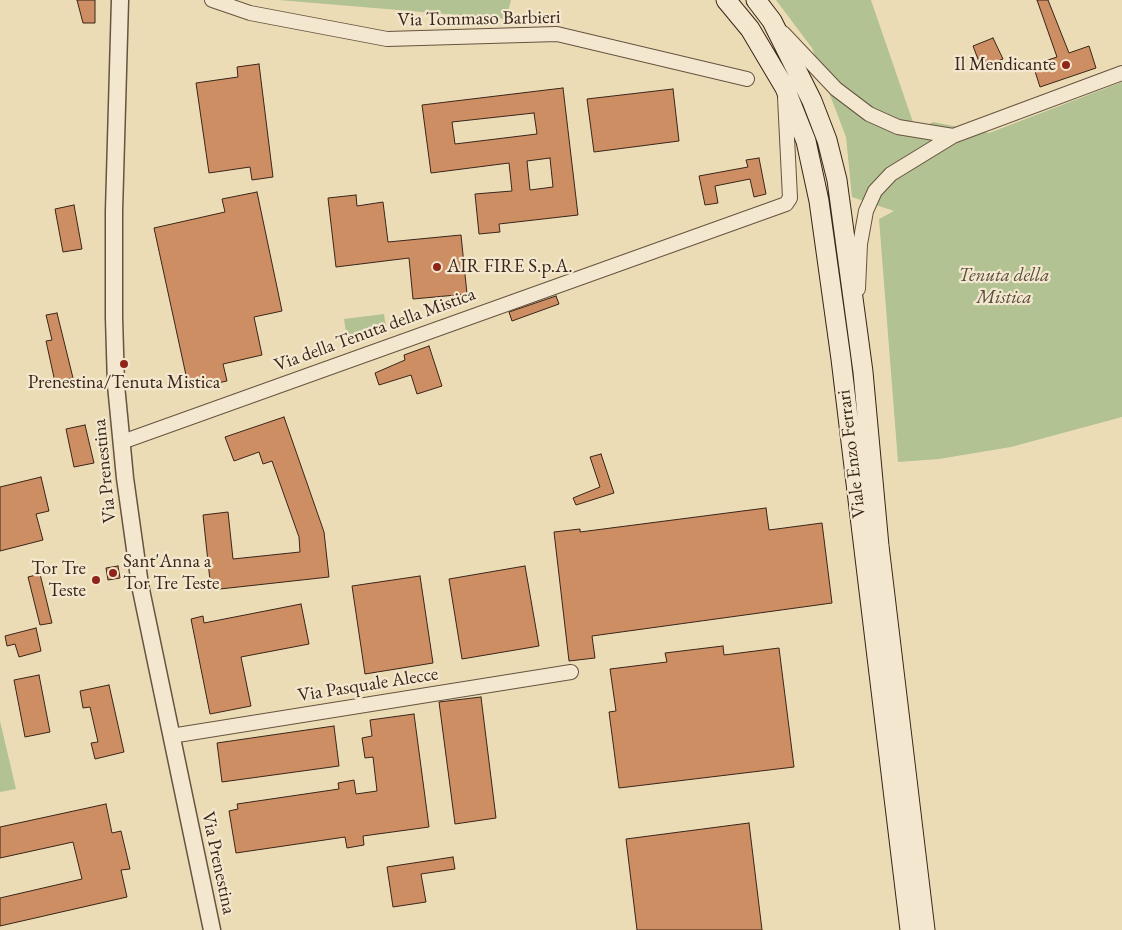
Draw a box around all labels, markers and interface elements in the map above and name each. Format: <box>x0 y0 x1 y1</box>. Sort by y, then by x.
street label: Via Tommaso Barbieri <box>397 6 561 32</box>
place label: Il Mendicante <box>954 54 1056 76</box>
marker: Il Mendicante <box>1060 59 1072 71</box>
place label: AIR FIRE S.p.A. <box>447 256 573 278</box>
marker: AIR FIRE S.p.A. <box>431 261 443 273</box>
park label: Tenuta della Mistica <box>958 265 1050 309</box>
street label: Via della Tenuta della Mistica <box>271 283 479 377</box>
marker: Prenestina/Tenuta Mistica <box>118 358 130 370</box>
place label: Prenestina/Tenuta Mistica <box>28 372 220 394</box>
street label: Viale Enzo Ferrari <box>833 388 871 520</box>
street label: Via Prenestina <box>88 418 122 524</box>
place label: Sant'Anna a Tor Tre Teste <box>123 551 219 595</box>
place label: Tor Tre Teste <box>31 558 86 602</box>
marker: Sant'Anna a Tor Tre Teste <box>107 567 119 579</box>
marker: Tor Tre Teste <box>90 574 102 586</box>
street label: Via Pasquale Alecce <box>296 663 440 707</box>
street label: Via Prenestina <box>196 810 240 916</box>

